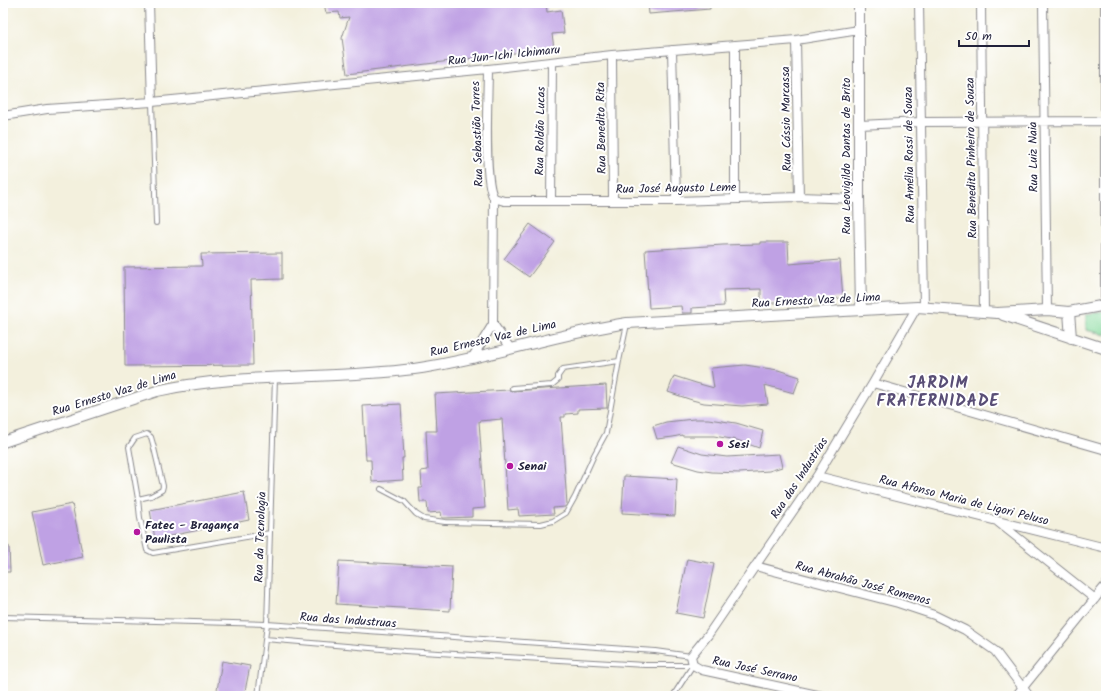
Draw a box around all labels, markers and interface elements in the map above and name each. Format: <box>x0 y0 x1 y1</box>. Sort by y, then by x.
scale bar <box>959 22 1029 48</box>
text: 50 m <box>965 27 992 46</box>
street label: Rua Jun-Ichi Ichimaru <box>447 40 561 71</box>
street label: Rua Cássio Marcassa <box>776 66 797 172</box>
street label: Rua Benedito Pinheiro de Souza <box>961 77 982 239</box>
street label: Rua Leovigildo Dantas de Brito <box>837 78 856 234</box>
street label: Rua Sebastião Torres <box>466 81 489 187</box>
street label: Rua Benedito Rita <box>591 81 612 174</box>
street label: Rua Roldão Lucas <box>530 86 551 176</box>
street label: Rua Amélia Rossi de Souza <box>899 86 920 223</box>
street label: Rua Luiz Naia <box>1023 121 1044 193</box>
street label: Rua José Augusto Leme <box>615 178 737 199</box>
street label: Rua Ernesto Vaz de Lima <box>751 288 881 313</box>
street label: Rua Ernesto Vaz de Lima <box>428 315 558 362</box>
street label: Rua Ernesto Vaz de Lima <box>50 365 179 421</box>
district label: JARDIM FRATERNIDADE <box>877 371 1000 414</box>
street label: Rua das Industrias <box>766 434 833 523</box>
place label: Sesi <box>728 435 750 454</box>
marker: Sesi <box>715 439 725 449</box>
place label: Senai <box>518 457 547 476</box>
marker: Senai <box>505 461 515 471</box>
street label: Rua Afonso Maria de Ligori Peluso <box>877 470 1051 531</box>
street label: Rua da Tecnologia <box>249 491 272 583</box>
place label: Fatec - Bragança Paulista <box>145 516 239 549</box>
marker: Fatec - Bragança Paulista <box>132 527 142 537</box>
street label: Rua Abrahão José Romenos <box>793 556 933 611</box>
street label: Rua das Industruas <box>299 608 397 633</box>
street label: Rua José Serrano <box>711 651 799 688</box>

